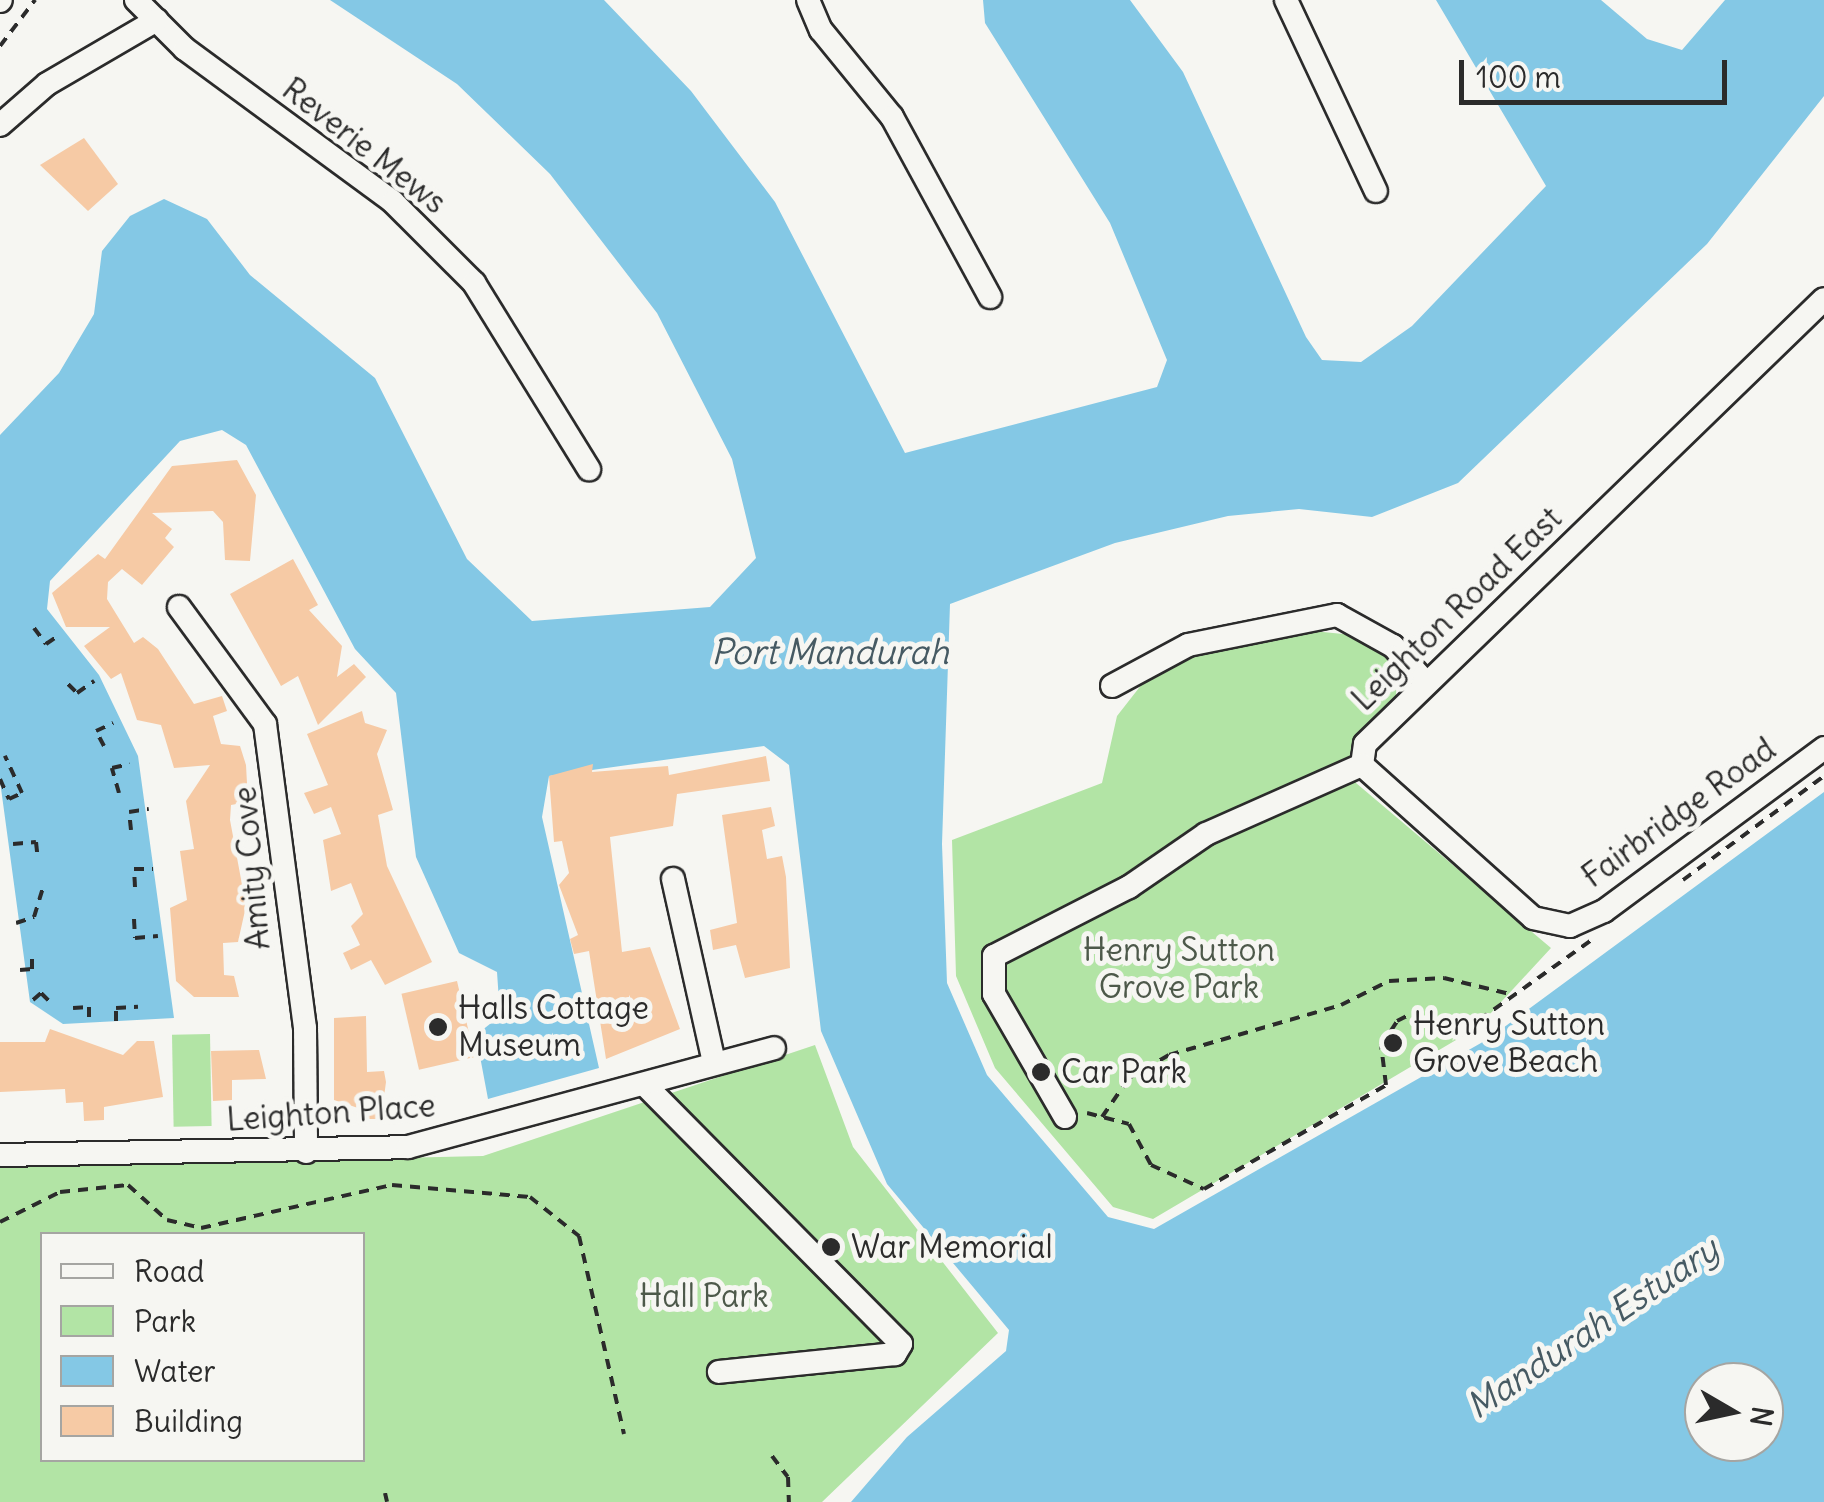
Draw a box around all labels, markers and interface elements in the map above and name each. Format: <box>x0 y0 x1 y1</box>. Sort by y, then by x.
scale bar <box>1464 40 1732 102</box>
text: 100 m <box>1476 58 1561 96</box>
street label: Reverie Mews <box>274 70 454 222</box>
street label: Leighton Road East <box>1344 499 1570 719</box>
water label: Port Mandurah <box>711 630 949 672</box>
street label: Fairbridge Road <box>1575 730 1783 896</box>
street label: Amity Cove <box>226 785 278 951</box>
park label: Henry Sutton Grove Park <box>1083 932 1275 1007</box>
place label: Halls Cottage Museum <box>458 990 649 1065</box>
place label: Henry Sutton Grove Beach <box>1413 1006 1605 1081</box>
marker: Halls Cottage Museum <box>427 1016 449 1038</box>
marker: Henry Sutton Grove Beach <box>1382 1032 1404 1054</box>
place label: Car Park <box>1061 1053 1187 1091</box>
marker: Car Park <box>1030 1061 1052 1083</box>
street label: Leighton Place <box>225 1087 437 1139</box>
water label: Mandurah Estuary <box>1458 1227 1726 1427</box>
place label: War Memorial <box>851 1228 1053 1266</box>
legend <box>40 1232 365 1462</box>
marker: War Memorial <box>820 1236 842 1258</box>
text: Road <box>134 1252 204 1290</box>
park label: Hall Park <box>639 1277 769 1315</box>
text: Park <box>134 1302 196 1340</box>
text: Water <box>134 1352 216 1390</box>
north arrow <box>1684 1362 1784 1462</box>
text: Building <box>134 1402 243 1440</box>
text: N <box>1742 1404 1781 1429</box>

